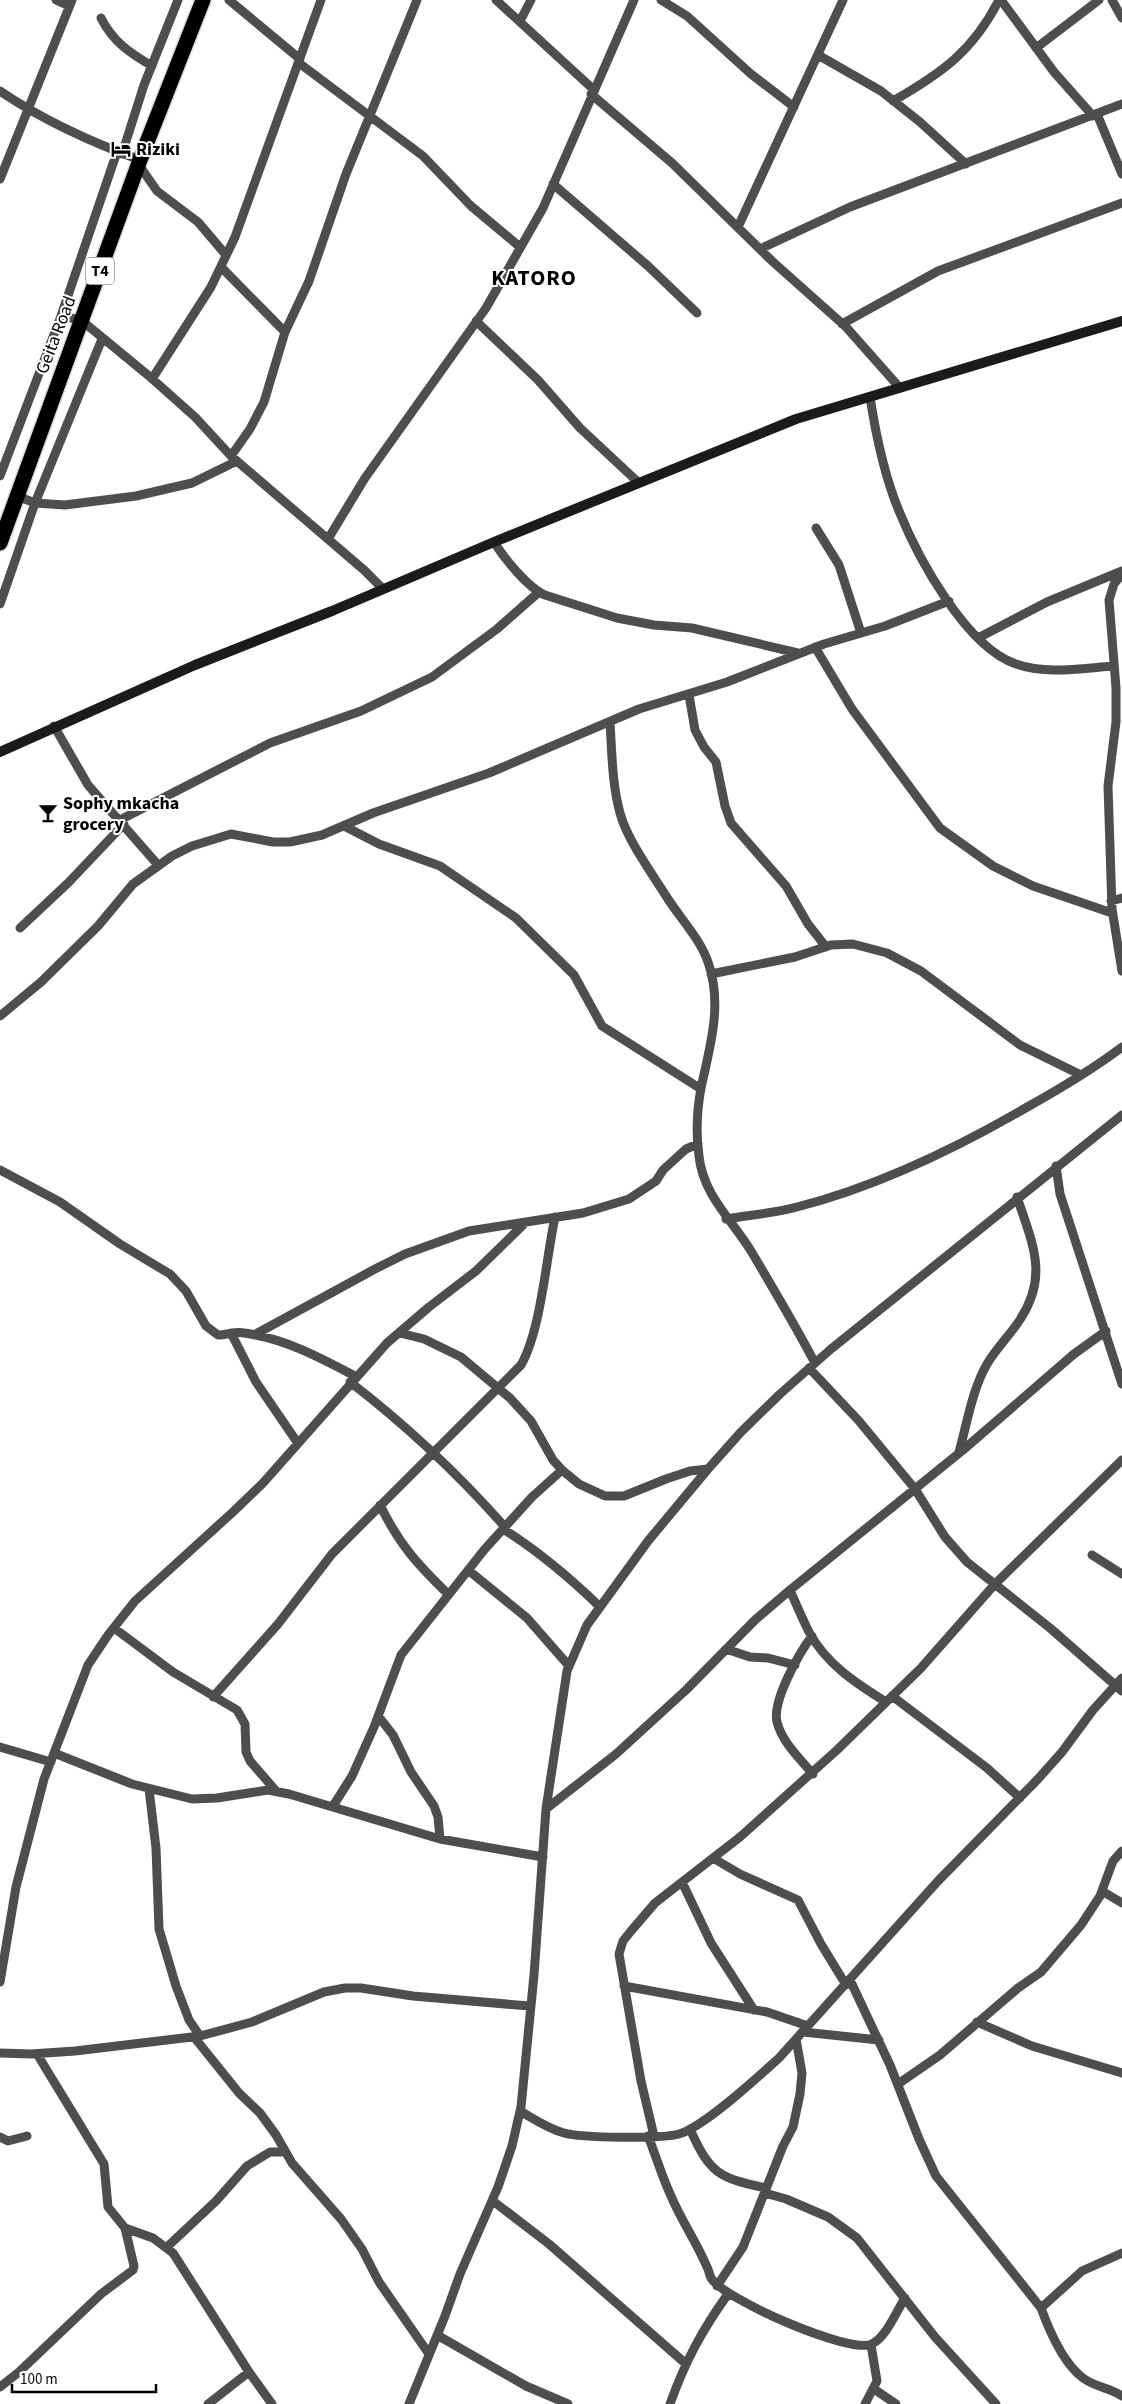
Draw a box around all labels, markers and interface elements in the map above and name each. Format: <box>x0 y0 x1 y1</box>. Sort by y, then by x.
place label: Riziki <box>136 137 180 162</box>
hotel icon: Riziki <box>110 138 132 160</box>
road number: T4 <box>86 258 114 284</box>
district label: KATORO <box>491 262 577 294</box>
street label: Geita Road <box>30 292 82 378</box>
place label: Sophy mkacha grocery <box>63 791 179 837</box>
bar icon: Sophy mkacha grocery <box>37 802 59 824</box>
scale bar <box>12 2362 156 2394</box>
text: 100 m <box>20 2369 58 2390</box>

